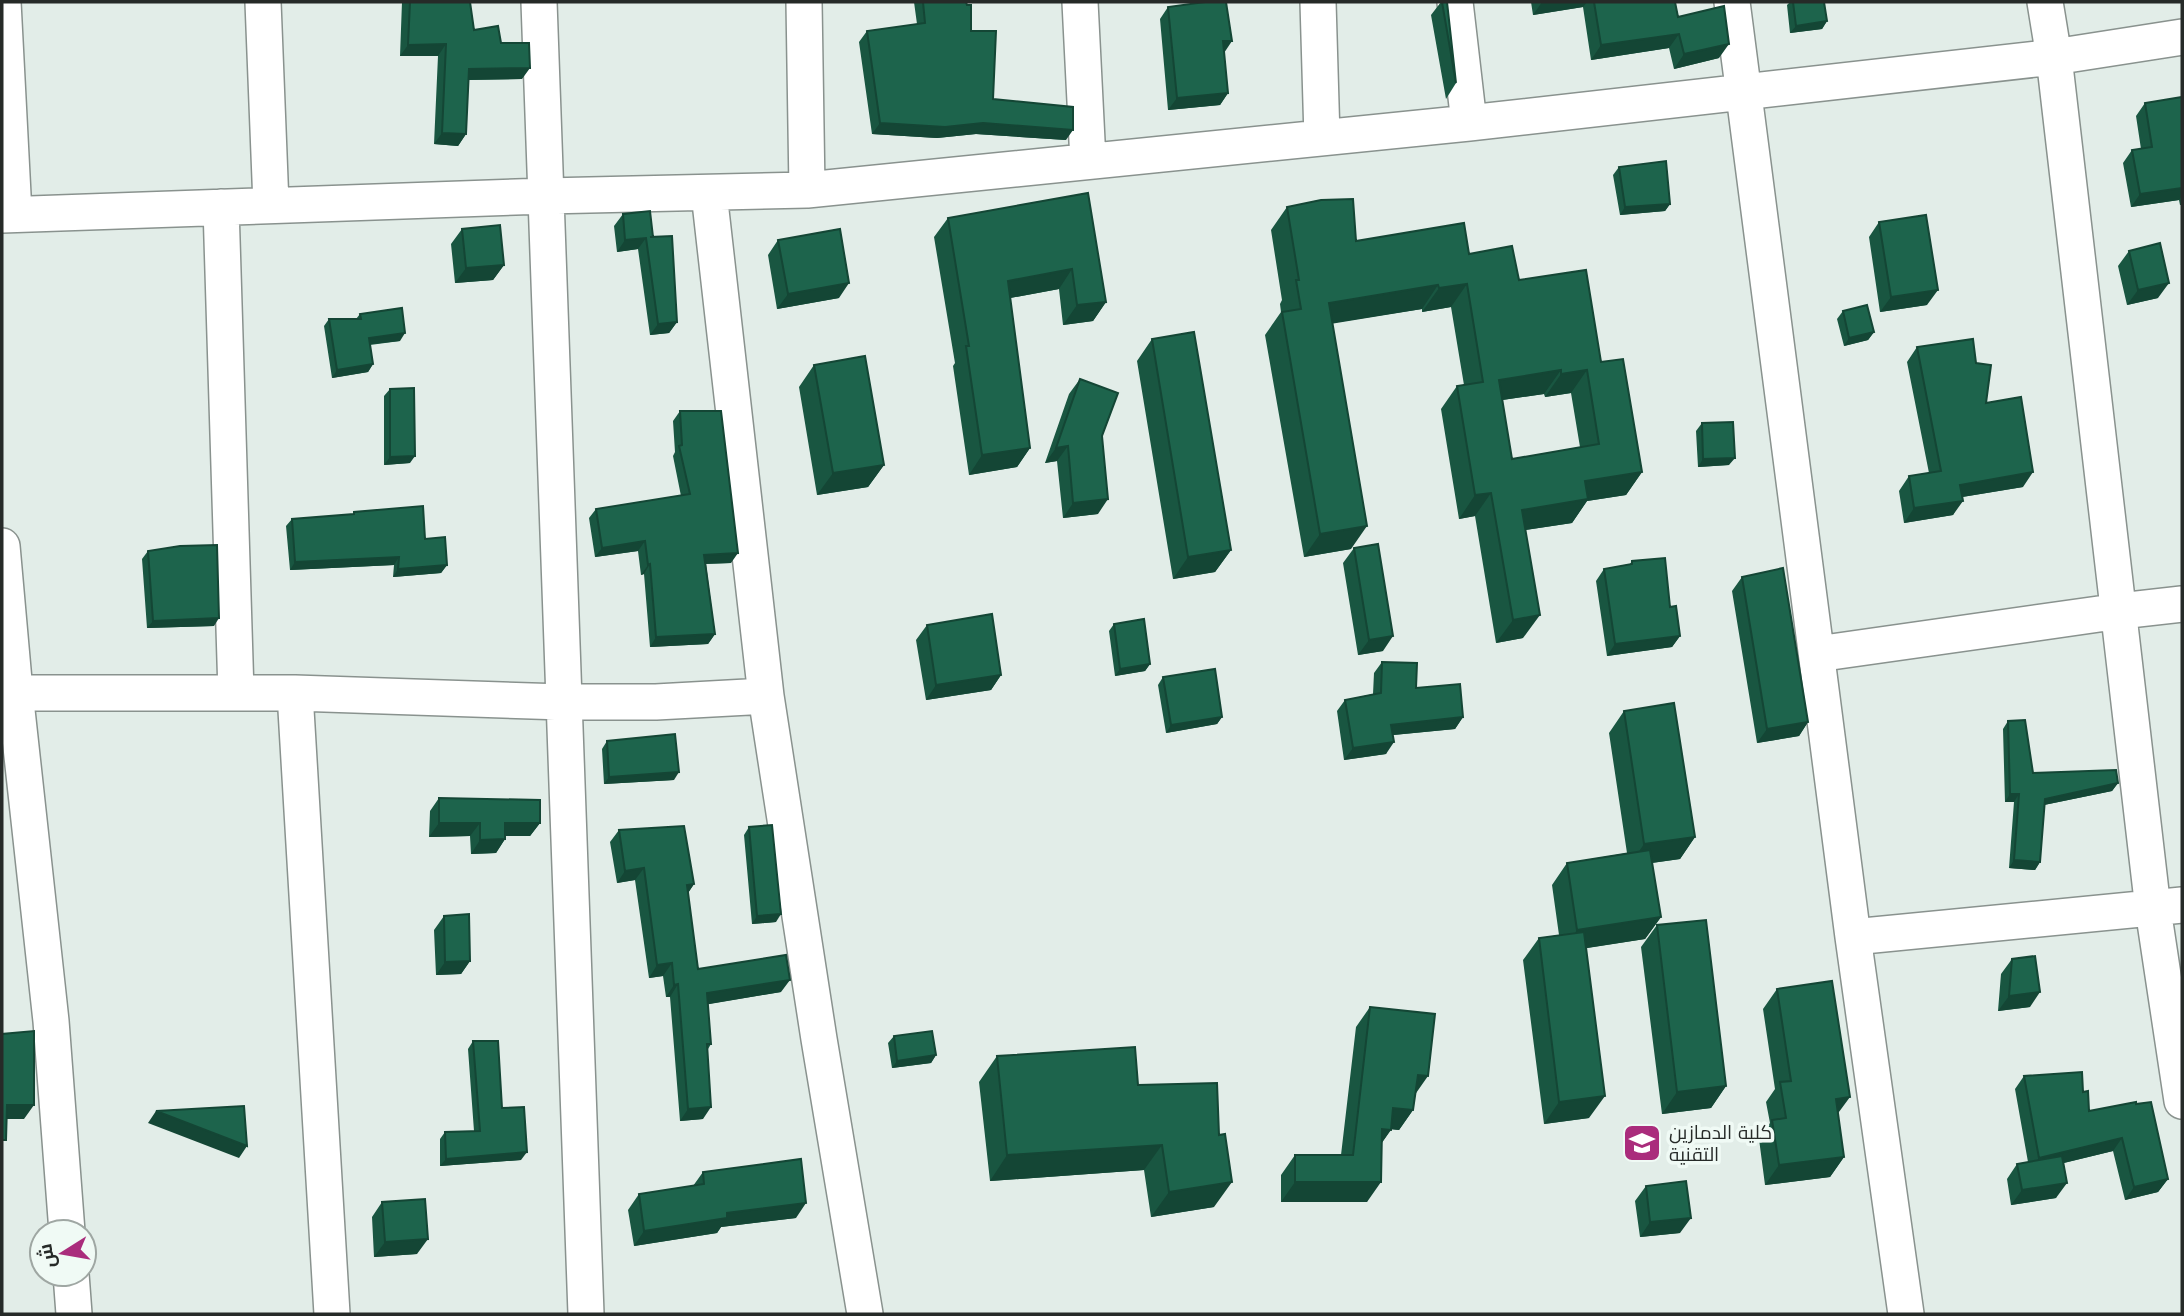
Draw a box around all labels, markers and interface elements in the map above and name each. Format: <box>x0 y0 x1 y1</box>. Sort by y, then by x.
place label: كلية الدمازين التقنية <box>1669 1119 1772 1168</box>
school or university icon: كلية الدمازين التقنية <box>1621 1122 1663 1164</box>
north arrow <box>28 1218 98 1288</box>
text: ش <box>31 1242 62 1271</box>

